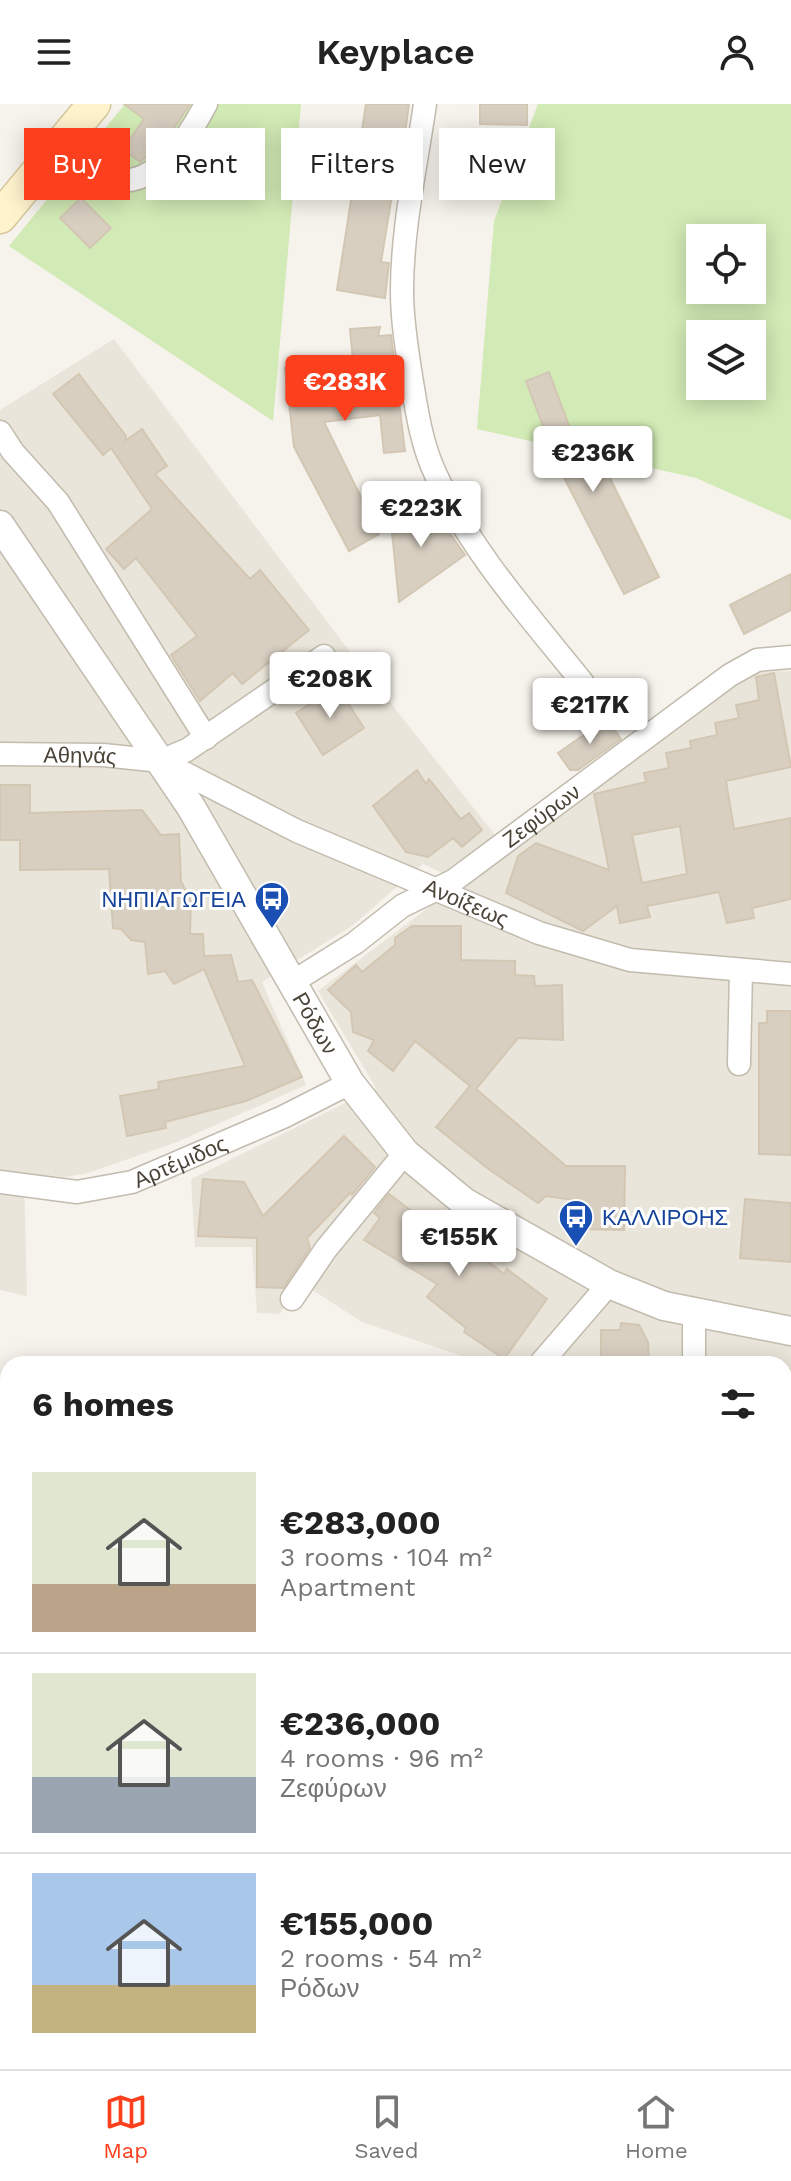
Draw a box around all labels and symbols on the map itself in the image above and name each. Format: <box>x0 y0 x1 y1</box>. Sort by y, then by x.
pin: €283K <box>289 355 401 423</box>
pin: €236K <box>537 426 649 494</box>
pin: €223K <box>365 481 477 549</box>
pin: €208K <box>274 652 386 720</box>
pin: €217K <box>534 678 646 746</box>
street label: Αθηνάς <box>43 742 118 769</box>
street label: Ζεφύρων <box>498 778 585 852</box>
street label: Ανοίξεως <box>420 873 513 931</box>
bus stop icon: ΝΗΠΙΑΓΩΓΕΙΑ <box>253 880 291 930</box>
place label: ΝΗΠΙΑΓΩΓΕΙΑ <box>101 887 246 912</box>
street label: Ρόδων <box>288 988 343 1059</box>
street label: Αρτέμιδος <box>130 1130 231 1192</box>
bus stop icon: ΚΑΛΛΙΡΟΗΣ <box>557 1198 595 1248</box>
place label: ΚΑΛΛΙΡΟΗΣ <box>602 1205 728 1230</box>
pin: €155K <box>403 1210 515 1278</box>

